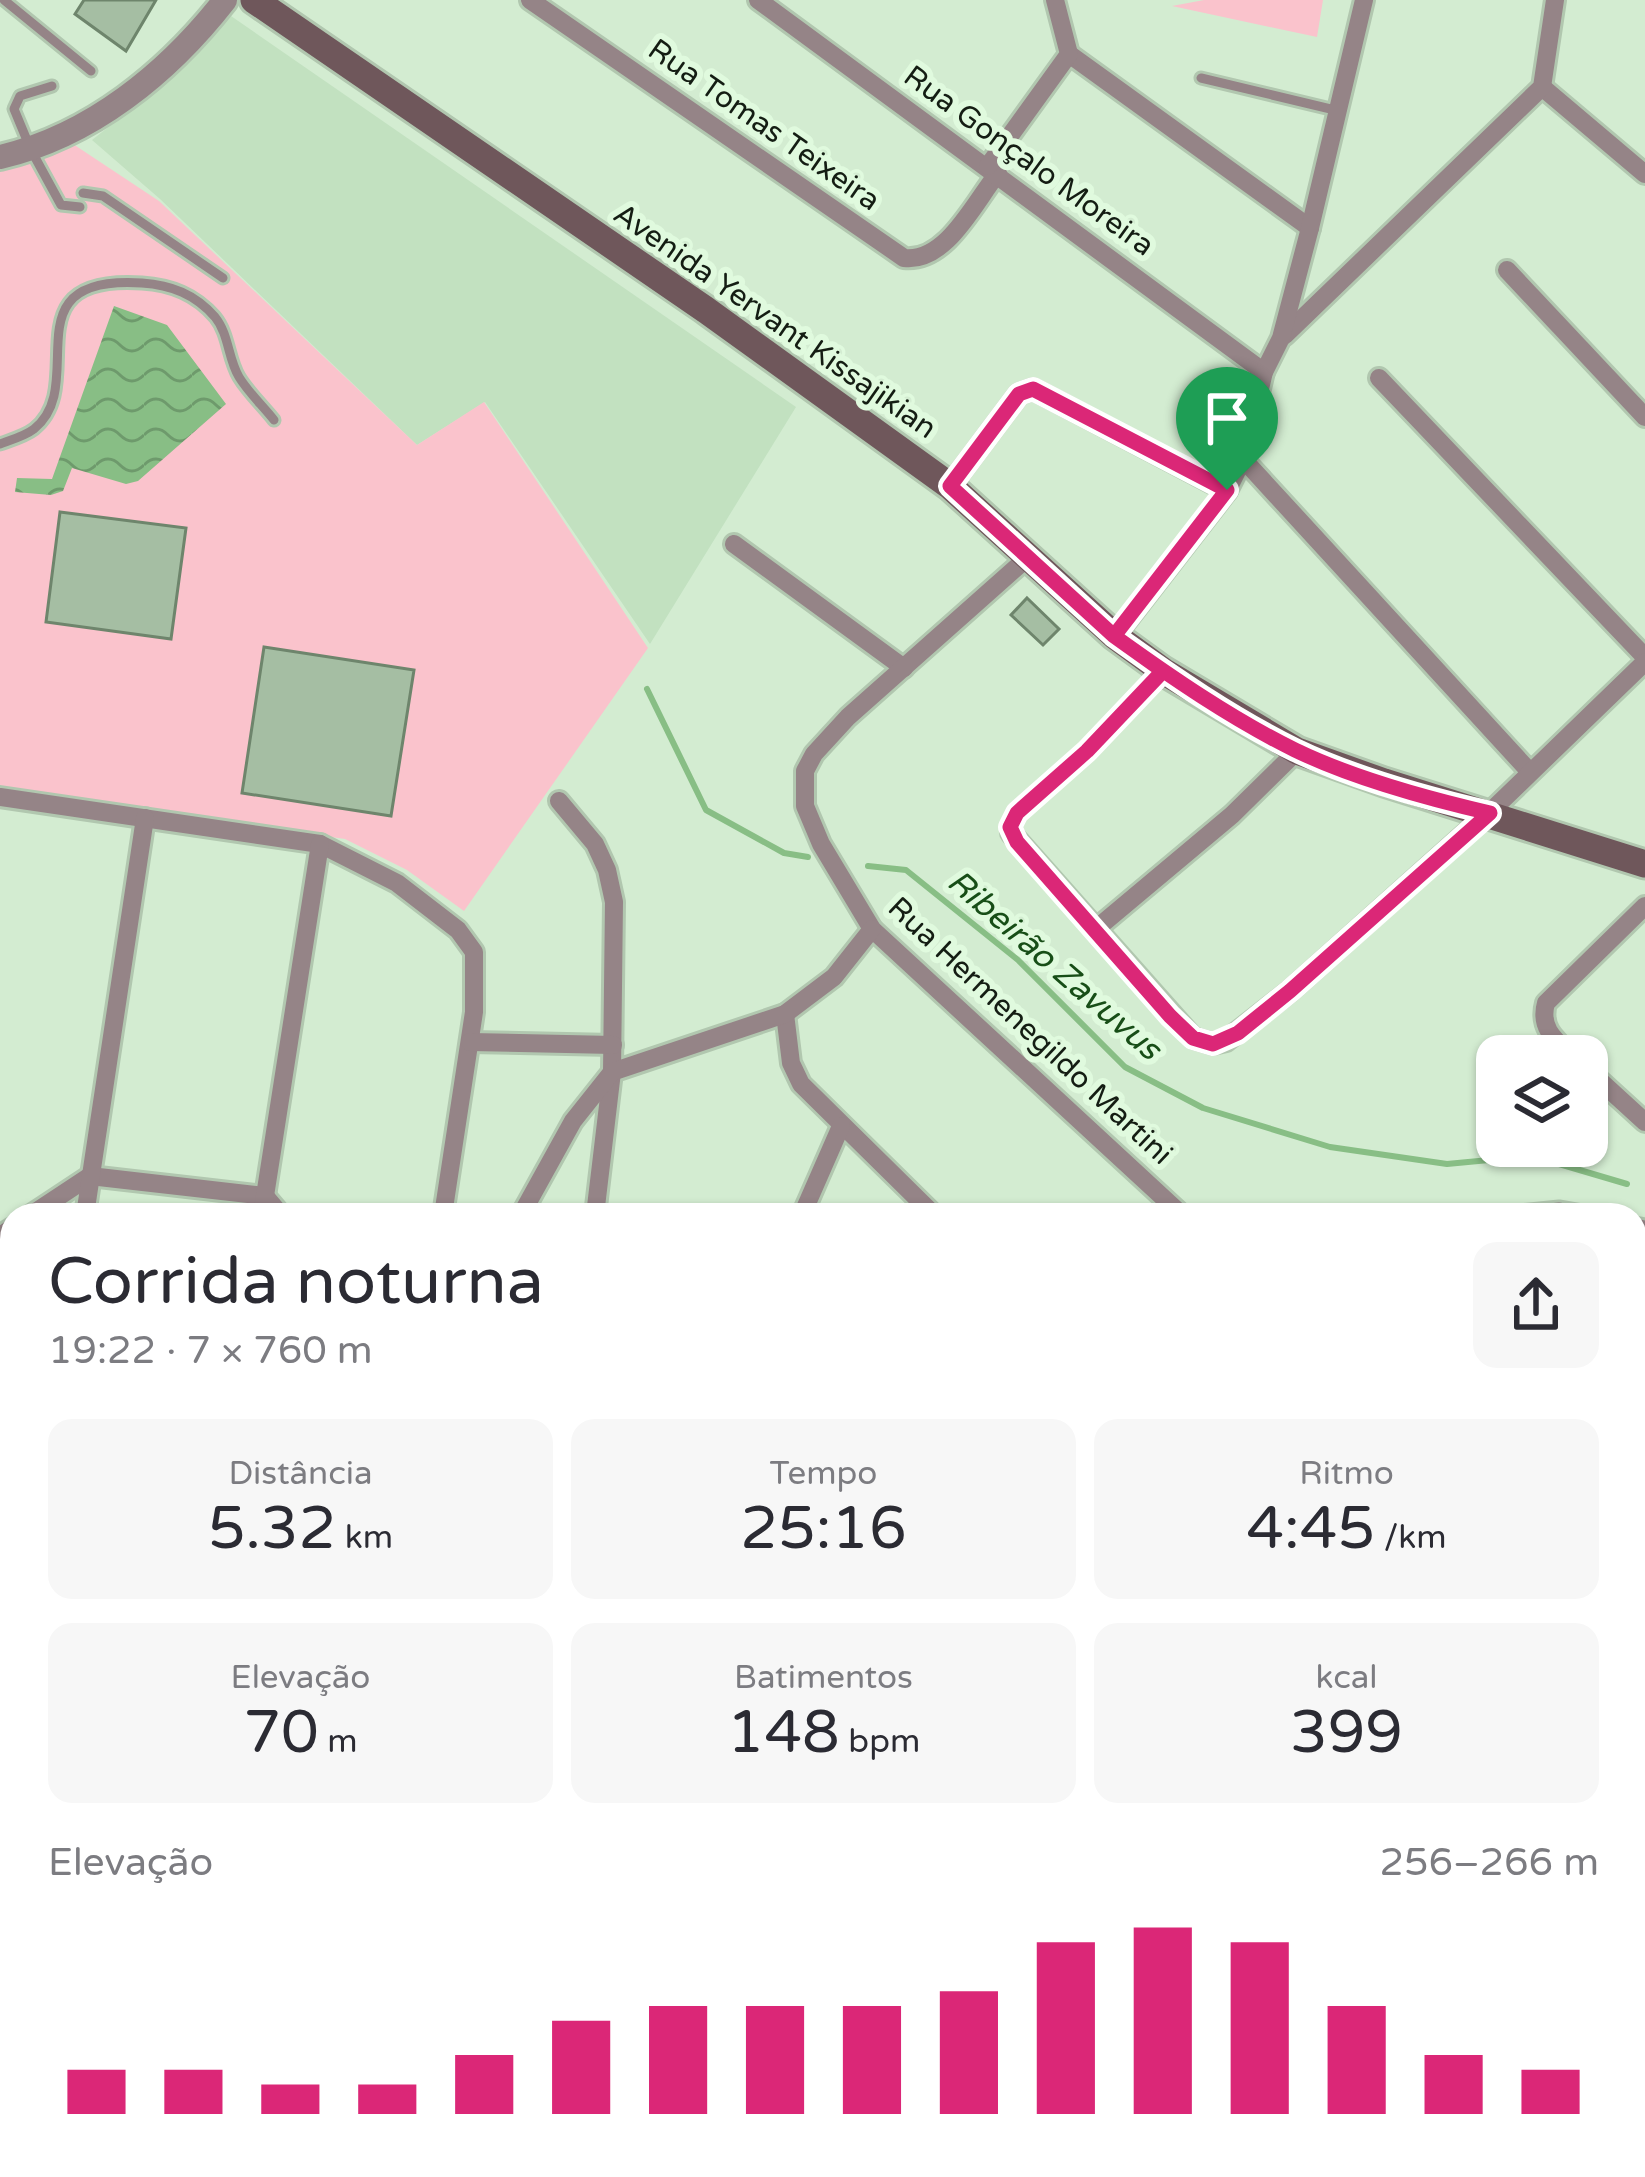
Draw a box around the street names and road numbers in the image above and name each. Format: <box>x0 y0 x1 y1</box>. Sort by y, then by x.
street label: Rua Tomas Teixeira <box>641 31 887 219</box>
street label: Rua Gonçalo Moreira <box>897 58 1161 264</box>
street label: Avenida Yervant Kissajikian <box>606 195 944 447</box>
street label: Rua Hermenegildo Martini <box>880 889 1180 1173</box>

